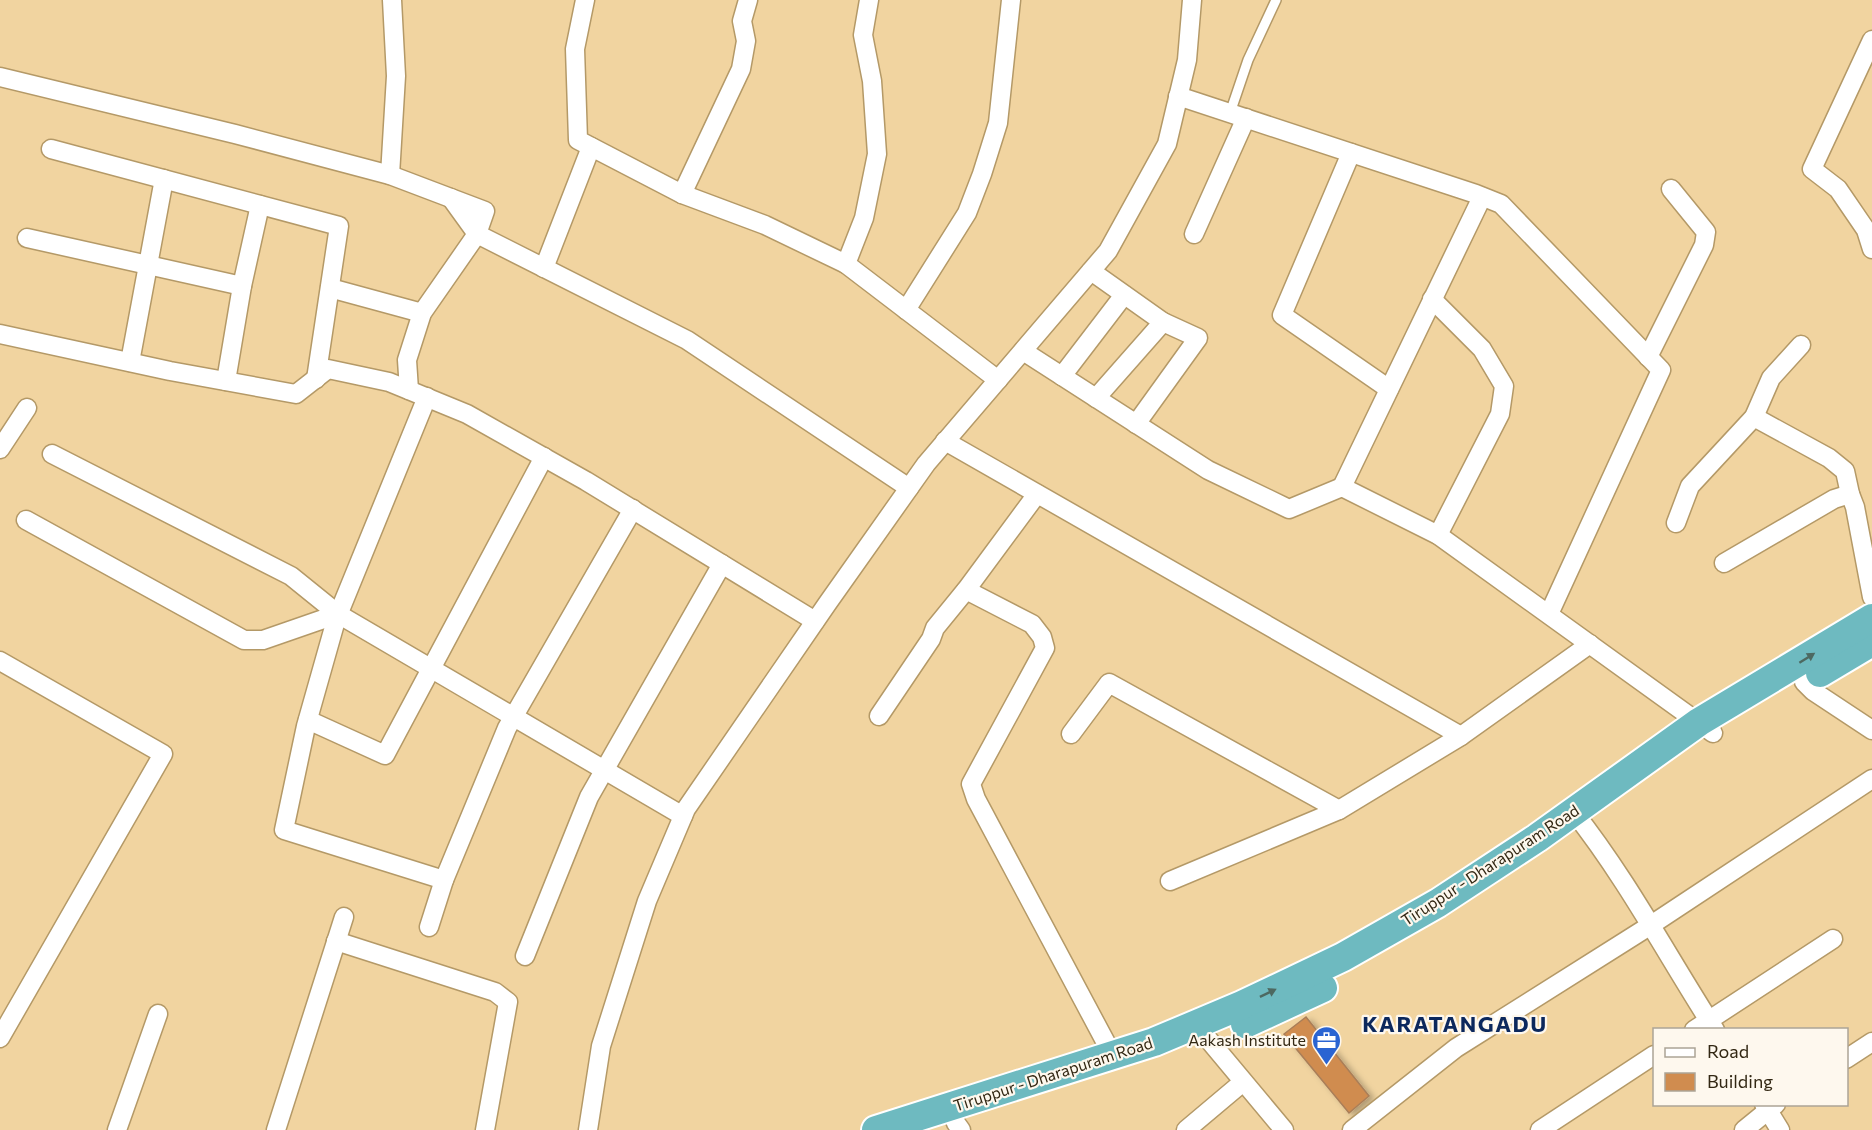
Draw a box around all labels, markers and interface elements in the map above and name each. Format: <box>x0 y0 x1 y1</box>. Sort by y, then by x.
one-way arrow <box>1799 652 1815 663</box>
street label: Tiruppur - Dharapuram Road <box>1397 800 1582 929</box>
one-way arrow <box>1259 988 1276 997</box>
district label: KARATANGADU <box>1362 1010 1548 1037</box>
office icon: Aakash Institute <box>1311 1024 1343 1066</box>
legend <box>1653 1028 1848 1106</box>
place label: Aakash Institute <box>1188 1030 1306 1049</box>
street label: Tiruppur - Dharapuram Road <box>951 1032 1155 1115</box>
text: Road <box>1707 1040 1749 1062</box>
text: Building <box>1707 1070 1773 1092</box>

